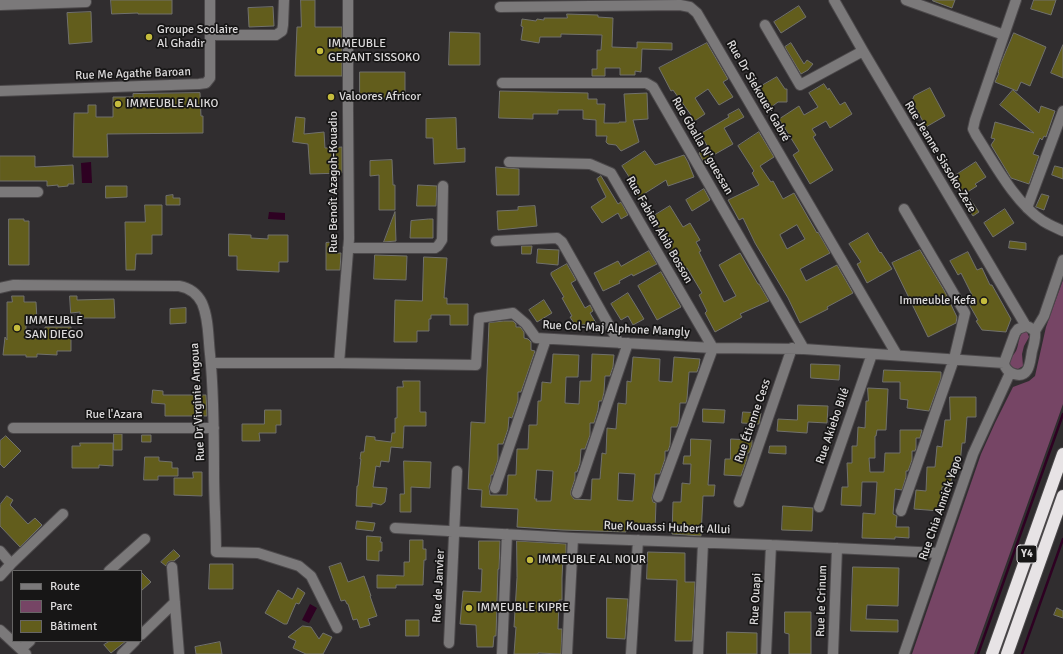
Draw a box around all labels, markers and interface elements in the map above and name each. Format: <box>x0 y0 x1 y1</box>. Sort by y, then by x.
place label: Groupe Scolaire Al Ghadir <box>157 23 238 51</box>
marker: Groupe Scolaire Al Ghadir <box>144 32 154 42</box>
place label: IMMEUBLE GERANT SISSOKO <box>328 37 420 65</box>
street label: Rue Dr Siekouet Gabré <box>723 38 793 144</box>
marker: IMMEUBLE GERANT SISSOKO <box>315 46 325 56</box>
street label: Rue Me Agathe Baroan <box>75 65 191 83</box>
place label: Valoores Africor <box>339 90 421 104</box>
marker: Valoores Africor <box>326 92 336 102</box>
street label: Rue Gballa N'guessan <box>668 95 736 197</box>
place label: IMMEUBLE ALIKO <box>126 97 218 111</box>
marker: IMMEUBLE ALIKO <box>113 99 123 109</box>
street label: Rue Jeanne Sissoko-Zeze <box>901 99 979 215</box>
street label: Rue Benoît Azagoh-Kouadio <box>327 111 341 253</box>
street label: Rue Fabien Abib Bosson <box>622 174 696 286</box>
place label: Immeuble Kefa <box>899 294 976 308</box>
marker: Immeuble Kefa <box>979 296 989 306</box>
place label: IMMEUBLE SAN DIEGO <box>25 314 83 342</box>
street label: Rue Col-Maj Alphone Mangly <box>542 318 690 340</box>
marker: IMMEUBLE SAN DIEGO <box>12 323 22 333</box>
street label: Rue Dr Virginie Angoua <box>188 342 208 462</box>
street label: Rue Étienne Cess <box>732 377 774 465</box>
street label: Rue Akiebo Bilé <box>813 386 853 466</box>
street label: Rue l'Azara <box>86 408 142 422</box>
street label: Rue Chia Annick Yapo <box>916 454 966 562</box>
street label: Rue Kouassi Hubert Allui <box>603 519 731 537</box>
road number: Y4 <box>1017 545 1037 563</box>
street label: Rue de Janvier <box>430 549 448 623</box>
place label: IMMEUBLE AL NOUR <box>538 553 646 567</box>
marker: IMMEUBLE AL NOUR <box>525 555 535 565</box>
street label: Rue le Crinum <box>814 565 830 637</box>
legend <box>12 570 142 642</box>
street label: Rue Ouapi <box>747 573 765 625</box>
text: Route <box>50 579 80 594</box>
text: Parc <box>50 599 72 614</box>
place label: IMMEUBLE KIPRE <box>477 601 569 615</box>
marker: IMMEUBLE KIPRE <box>464 603 474 613</box>
text: Bâtiment <box>50 619 97 634</box>

